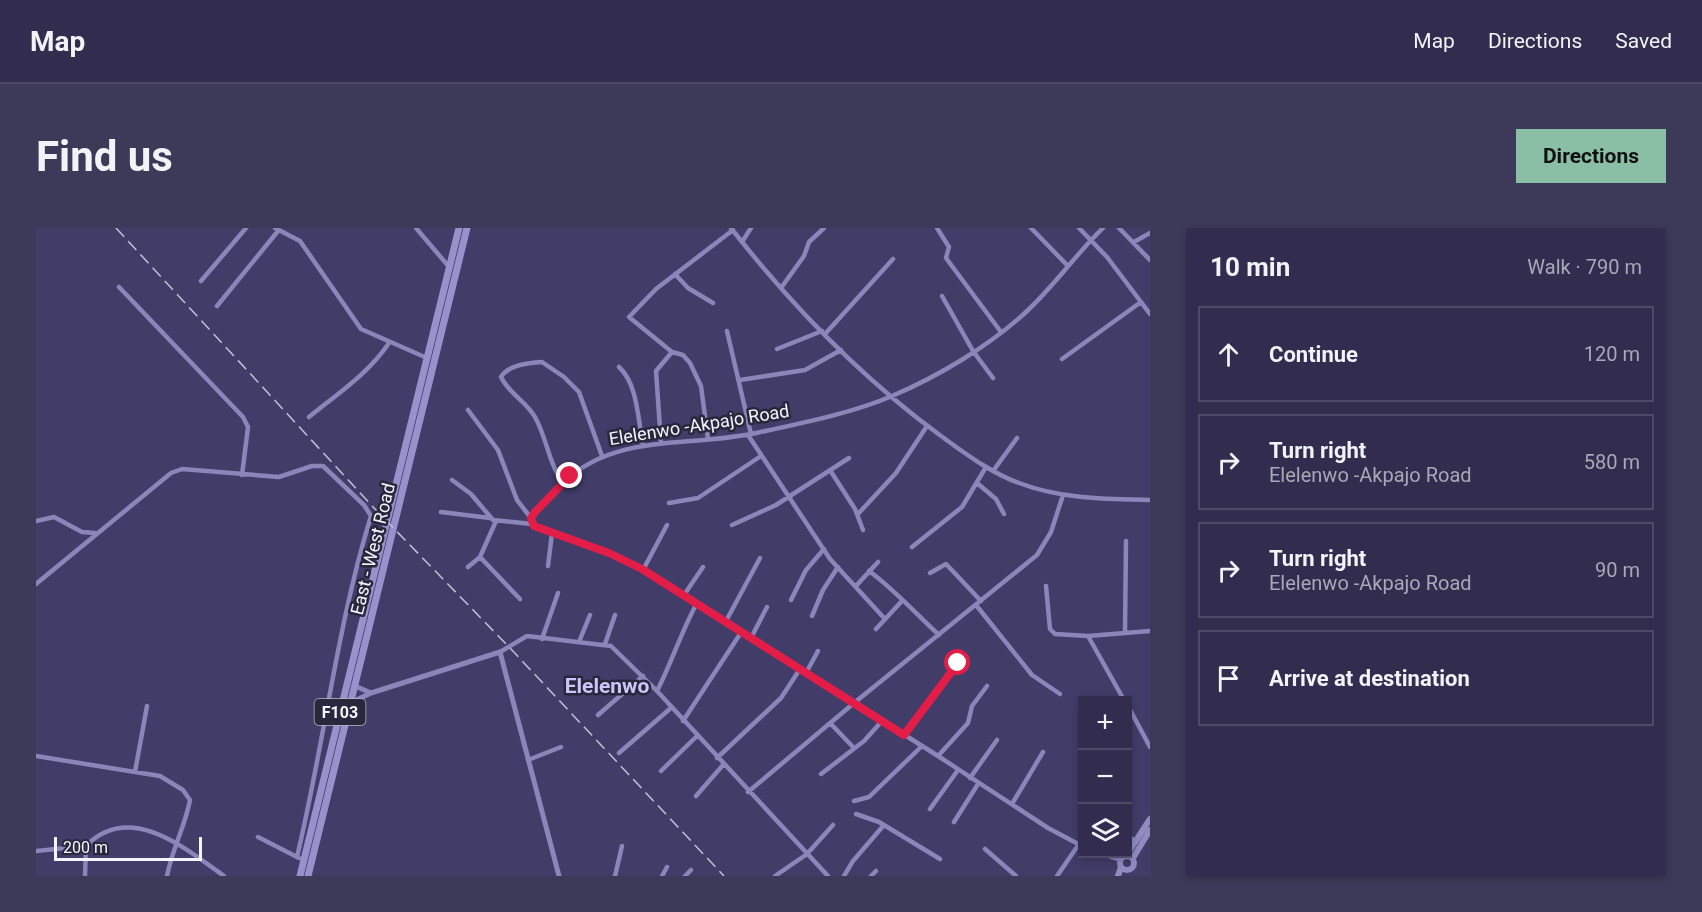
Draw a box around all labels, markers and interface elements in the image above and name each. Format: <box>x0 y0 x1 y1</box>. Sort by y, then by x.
text: Map <box>30 25 85 58</box>
text: Map <box>1413 29 1455 53</box>
text: Directions <box>1488 29 1582 53</box>
text: Saved <box>1615 29 1672 53</box>
button: Directions <box>1516 129 1666 183</box>
text: Find us <box>36 132 173 181</box>
text: 10 min <box>1210 252 1290 282</box>
text: Walk · 790 m <box>1527 255 1642 279</box>
icon: ahead <box>1212 338 1245 371</box>
text: Continue <box>1269 342 1358 367</box>
text: 120 m <box>1584 342 1640 366</box>
street label: Elelenwo -Akpajo Road <box>607 400 791 449</box>
text: Turn right <box>1269 438 1366 463</box>
icon: right <box>1212 446 1245 479</box>
text: 580 m <box>1584 450 1640 474</box>
route end <box>556 462 582 488</box>
text: Elelenwo -Akpajo Road <box>1269 463 1472 487</box>
street label: East - West Road <box>346 481 399 617</box>
text: Turn right <box>1269 546 1366 571</box>
icon: right <box>1212 554 1245 587</box>
text: 90 m <box>1595 558 1640 582</box>
text: Elelenwo -Akpajo Road <box>1269 571 1472 595</box>
route start <box>944 649 970 675</box>
icon: arrive <box>1212 662 1245 695</box>
text: Arrive at destination <box>1269 666 1470 691</box>
district label: Elelenwo <box>565 674 649 698</box>
map controls <box>1078 696 1132 858</box>
button: + <box>1078 696 1132 750</box>
road number: F103 <box>314 699 366 725</box>
button: − <box>1078 750 1132 804</box>
button: layers <box>1078 804 1132 858</box>
scale bar <box>54 834 202 862</box>
text: 200 m <box>63 838 108 857</box>

